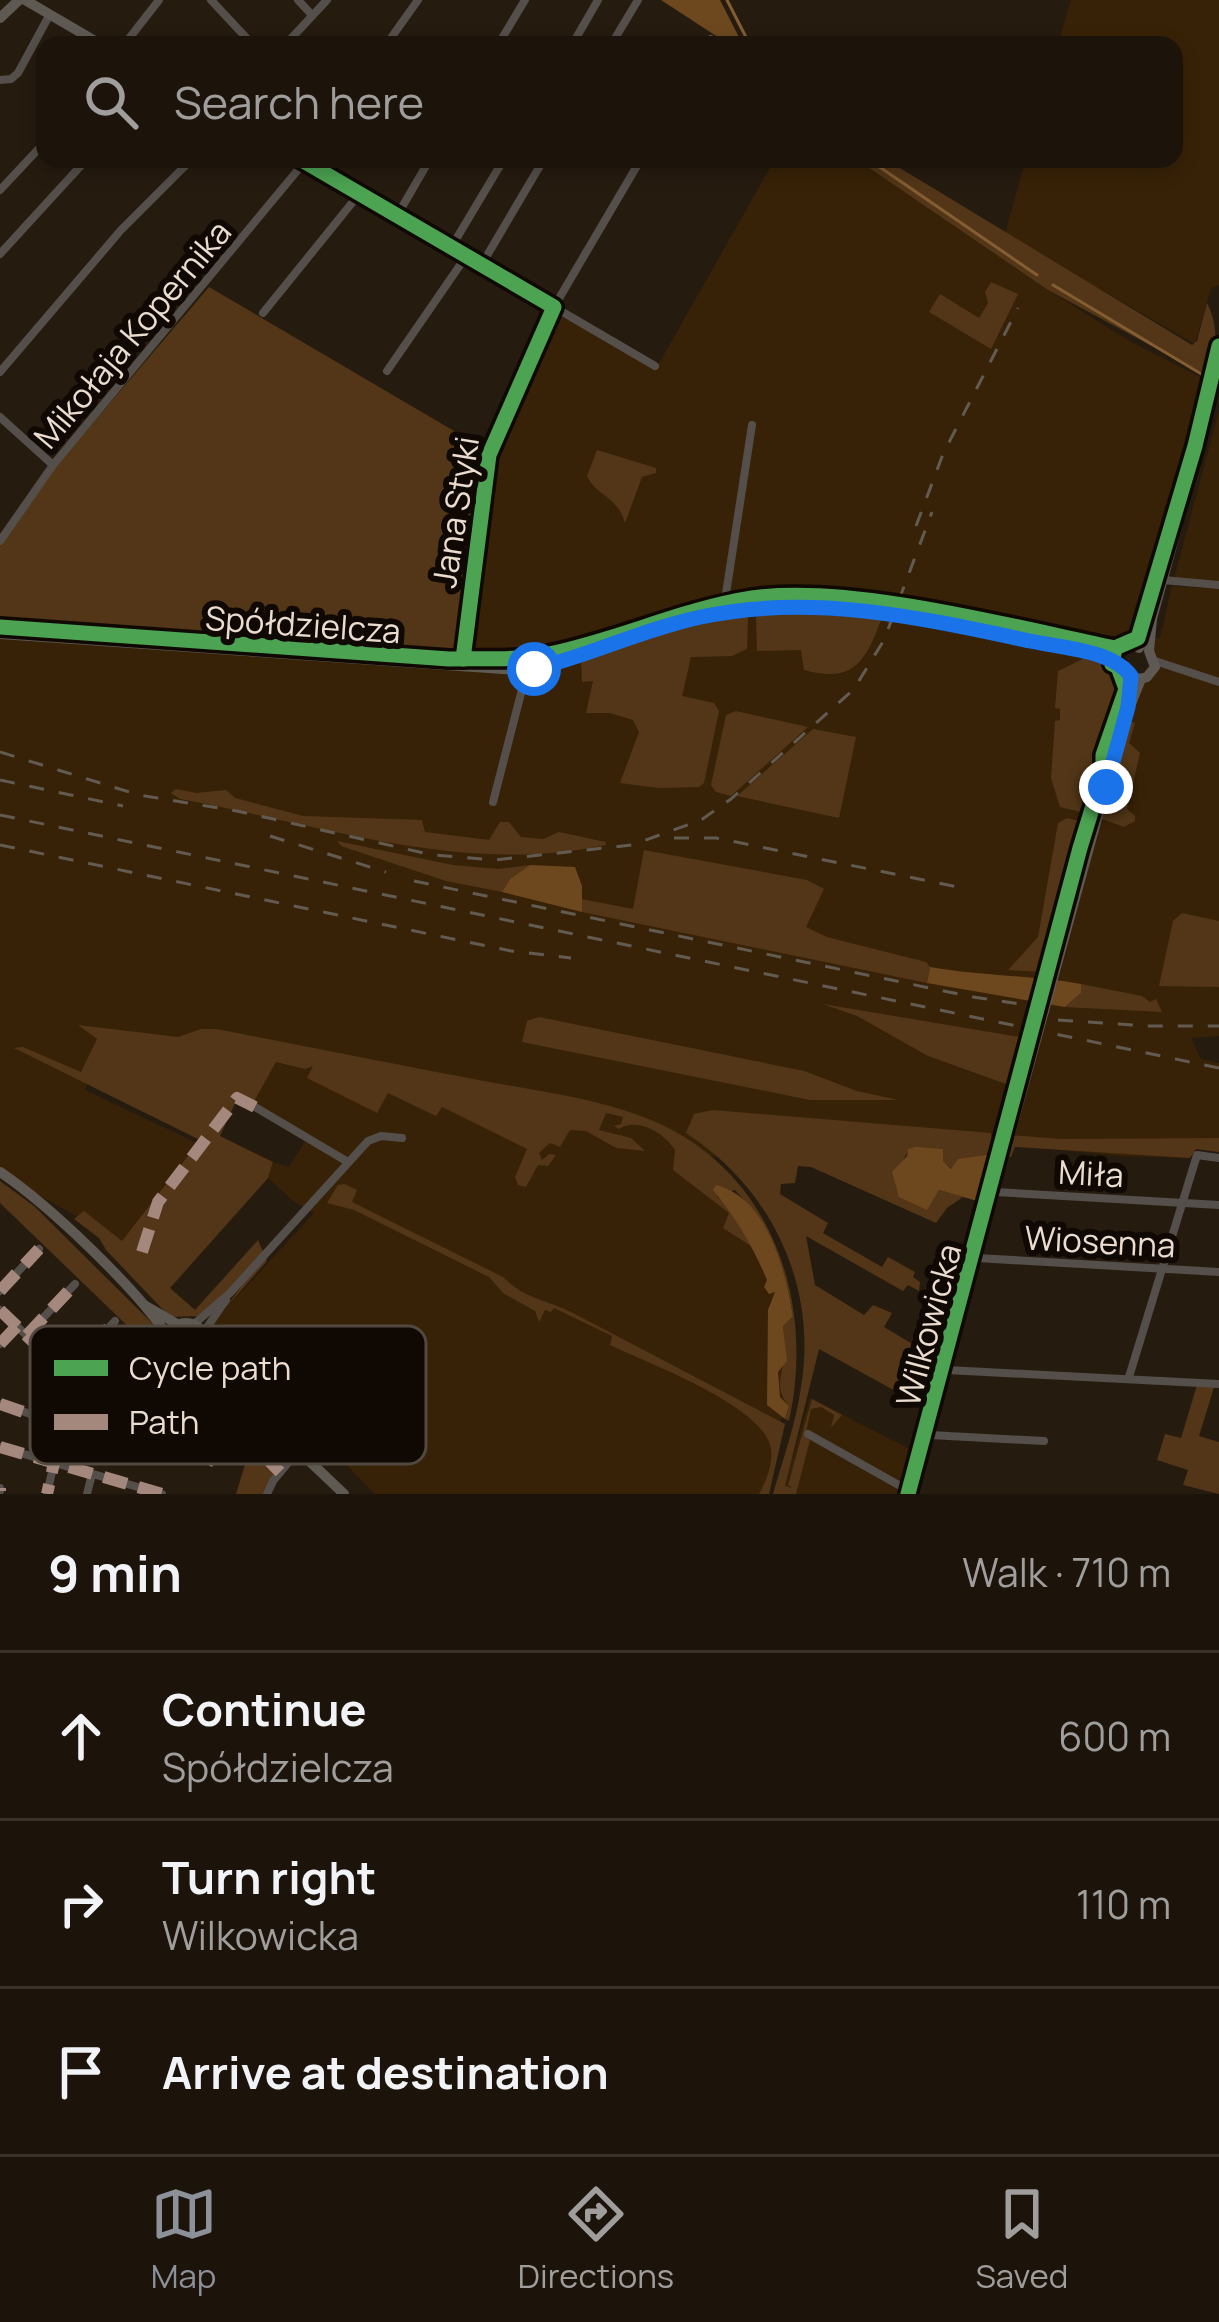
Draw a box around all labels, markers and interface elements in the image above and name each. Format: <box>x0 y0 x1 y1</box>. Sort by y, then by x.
search box <box>36 36 1183 168</box>
icon: search <box>78 69 144 135</box>
text: Search here <box>174 71 424 133</box>
street label: Mikołaja Kopernika <box>23 210 241 458</box>
street label: Jana Styki <box>421 433 489 591</box>
street label: Spółdzielcza <box>204 595 402 653</box>
route start <box>507 642 561 696</box>
route end <box>1079 760 1133 814</box>
street label: Miła <box>1057 1149 1125 1197</box>
street label: Wiosenna <box>1023 1215 1177 1267</box>
street label: Wilkowicka <box>885 1239 971 1411</box>
legend <box>30 1326 426 1464</box>
text: Cycle path <box>129 1345 291 1390</box>
text: Path <box>129 1399 199 1444</box>
text: 9 min <box>48 1538 182 1607</box>
text: Walk · 710 m <box>962 1545 1171 1599</box>
text: Continue <box>162 1678 367 1740</box>
icon: ahead <box>48 1703 114 1769</box>
text: 600 m <box>1058 1709 1171 1763</box>
text: Spółdzielcza <box>162 1740 394 1794</box>
text: Turn right <box>162 1846 376 1908</box>
icon: right <box>48 1871 114 1937</box>
text: 110 m <box>1076 1877 1171 1931</box>
text: Wilkowicka <box>162 1908 359 1962</box>
icon: arrive <box>48 2039 114 2105</box>
text: Arrive at destination <box>162 2041 609 2103</box>
tab: Map <box>151 2181 217 2298</box>
tab: Directions <box>518 2181 674 2298</box>
tab: Saved <box>975 2181 1068 2298</box>

